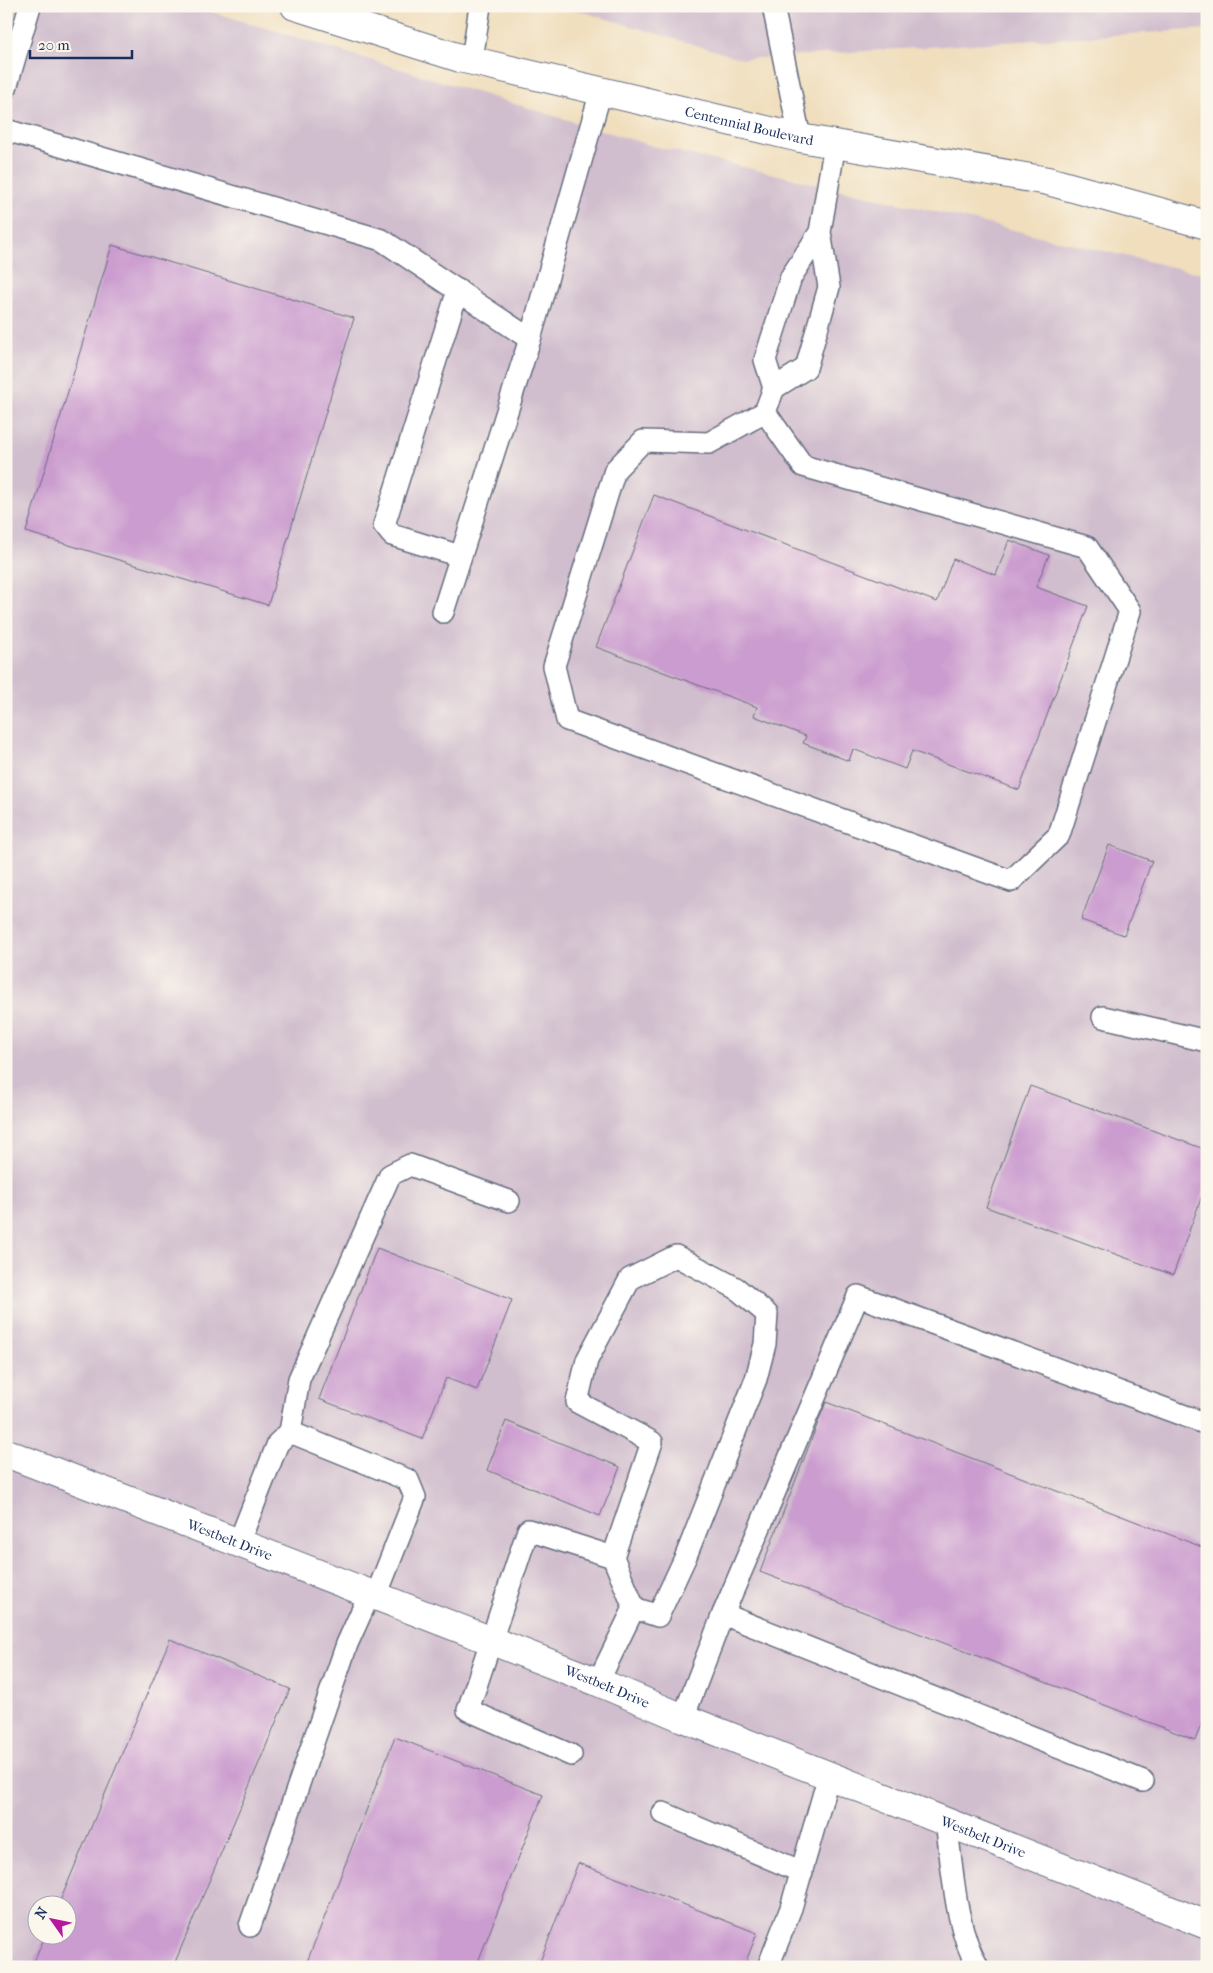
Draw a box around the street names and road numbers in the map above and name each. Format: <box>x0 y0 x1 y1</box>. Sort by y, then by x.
street label: Centennial Boulevard <box>683 103 815 149</box>
street label: Westbelt Drive <box>184 1515 275 1564</box>
street label: Westbelt Drive <box>561 1662 652 1712</box>
street label: Westbelt Drive <box>937 1812 1028 1862</box>

